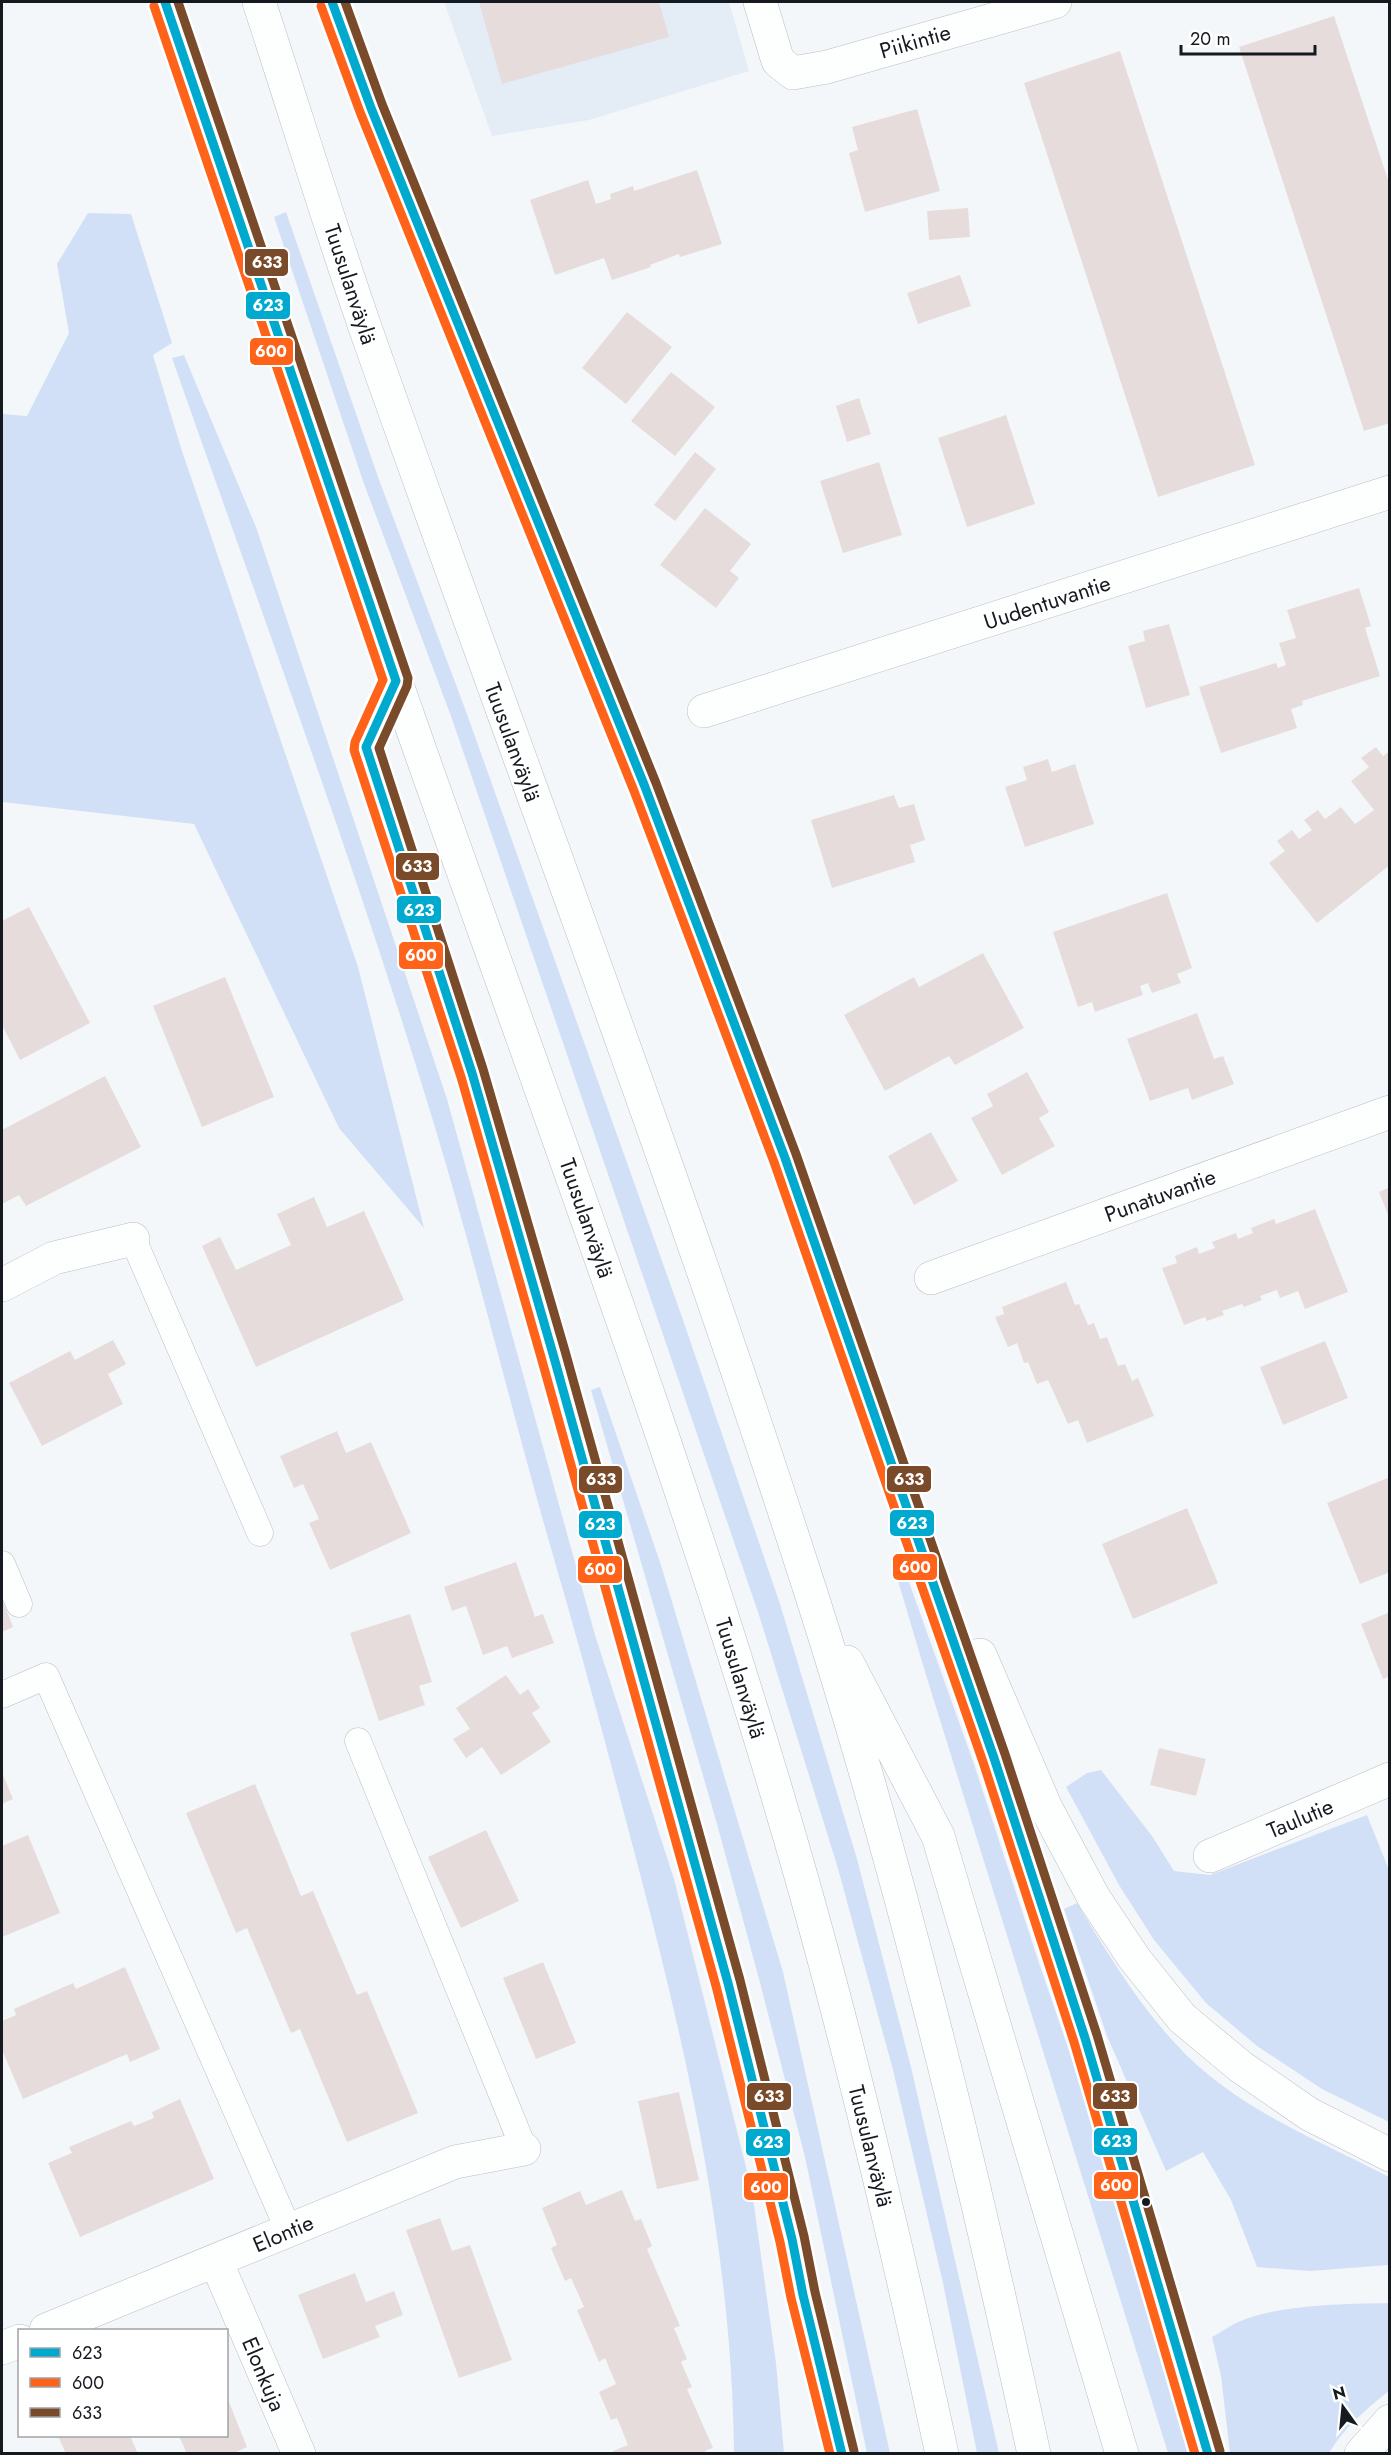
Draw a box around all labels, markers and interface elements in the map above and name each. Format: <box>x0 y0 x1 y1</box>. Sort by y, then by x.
street label: Piikintie <box>876 16 954 66</box>
scale bar <box>1181 18 1314 56</box>
text: 20 m <box>1190 26 1230 52</box>
street label: Tuusulanväylä <box>317 220 385 348</box>
line badge: 633 <box>244 248 289 277</box>
text: 633 <box>252 251 282 274</box>
line badge: 623 <box>245 291 291 320</box>
text: 623 <box>252 294 284 317</box>
line badge: 600 <box>249 337 294 366</box>
text: 600 <box>255 340 287 363</box>
street label: Uudentuvantie <box>979 566 1115 638</box>
street label: Tuusulanväylä <box>477 678 549 806</box>
line badge: 633 <box>395 852 440 881</box>
text: 633 <box>402 855 432 878</box>
line badge: 623 <box>396 895 442 924</box>
text: 623 <box>403 899 435 922</box>
line badge: 600 <box>398 941 444 970</box>
text: 600 <box>405 944 437 967</box>
street label: Tuusulanväylä <box>552 1154 622 1282</box>
street label: Punatuvantie <box>1100 1160 1220 1230</box>
line badge: 633 <box>578 1465 623 1494</box>
line badge: 633 <box>886 1465 932 1493</box>
text: 633 <box>586 1468 616 1491</box>
text: 633 <box>894 1468 924 1491</box>
line badge: 623 <box>889 1509 935 1537</box>
line badge: 623 <box>578 1510 623 1539</box>
text: 623 <box>896 1512 928 1535</box>
text: 623 <box>584 1513 616 1536</box>
line badge: 600 <box>892 1553 938 1581</box>
line badge: 600 <box>577 1555 623 1584</box>
text: 600 <box>899 1556 931 1579</box>
text: 600 <box>584 1558 616 1581</box>
street label: Tuusulanväylä <box>707 1614 775 1742</box>
street label: Taulutie <box>1262 1790 1338 1846</box>
line badge: 633 <box>746 2082 792 2111</box>
street label: Tuusulanväylä <box>840 2082 902 2210</box>
line badge: 633 <box>1092 2082 1138 2110</box>
text: 633 <box>754 2085 784 2108</box>
text: 633 <box>1100 2085 1130 2108</box>
line badge: 623 <box>1093 2127 1138 2156</box>
line badge: 623 <box>745 2128 791 2157</box>
text: 623 <box>1100 2130 1132 2153</box>
text: 623 <box>752 2131 784 2154</box>
line badge: 600 <box>1093 2171 1139 2200</box>
line badge: 600 <box>743 2172 789 2201</box>
text: 600 <box>1100 2174 1132 2197</box>
text: 600 <box>750 2176 782 2199</box>
unlabelled marker <box>1140 2196 1152 2208</box>
street label: Elontie <box>248 2206 318 2260</box>
legend <box>18 2329 228 2437</box>
street label: Elonkuja <box>234 2332 294 2416</box>
text: 623 <box>72 2340 103 2366</box>
text: 600 <box>72 2370 104 2396</box>
north arrow <box>1313 2377 1373 2437</box>
text: N <box>1330 2380 1348 2406</box>
text: 633 <box>72 2400 102 2426</box>

